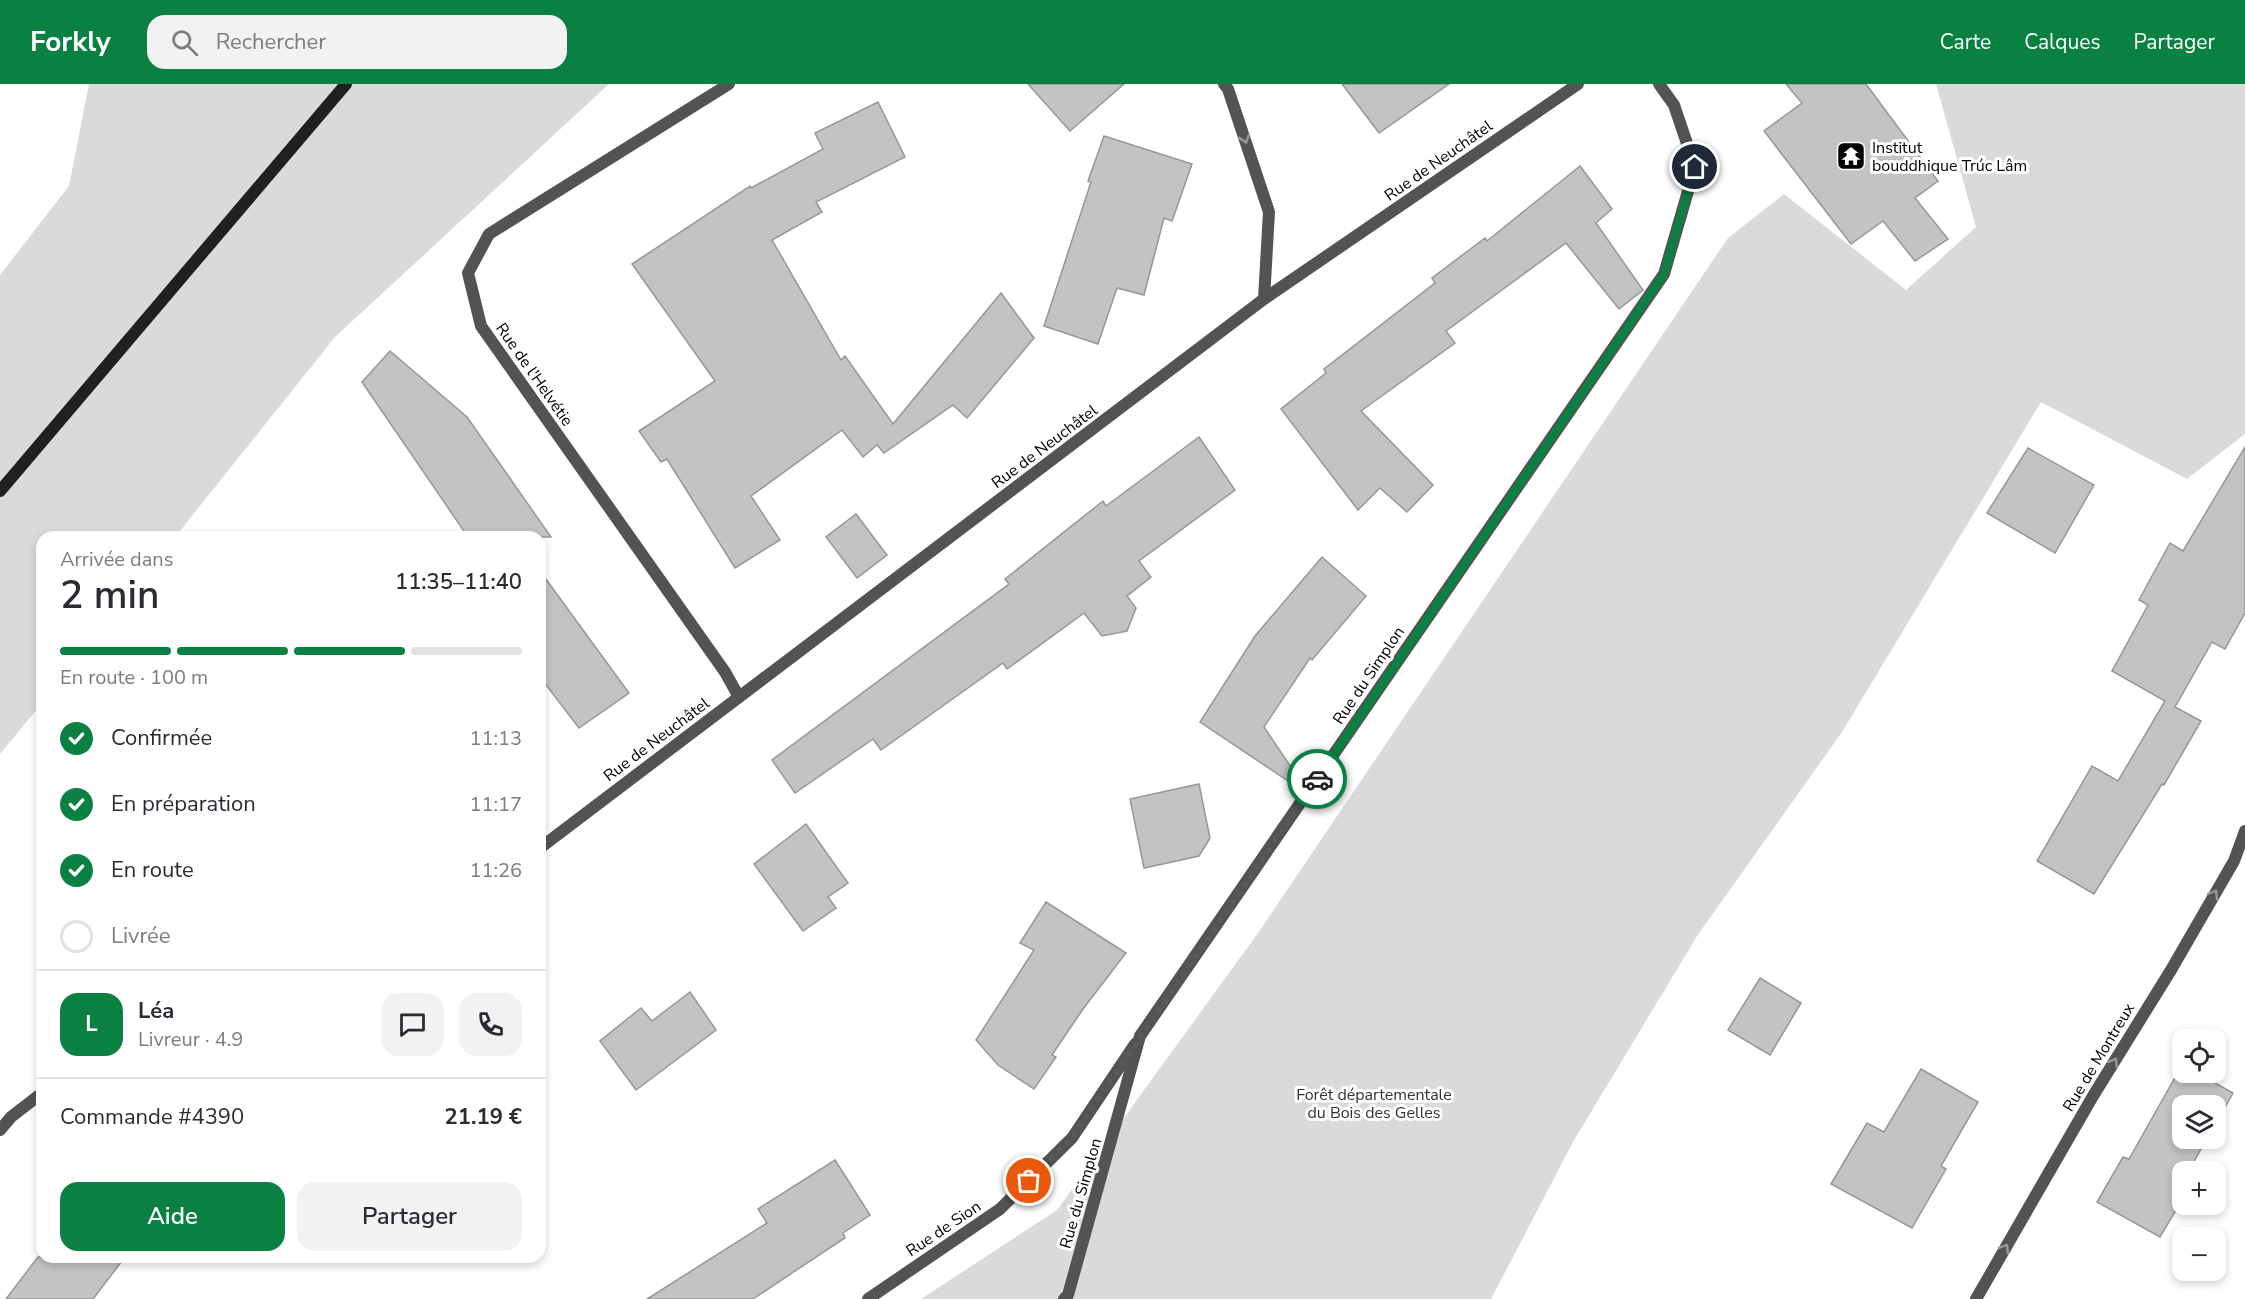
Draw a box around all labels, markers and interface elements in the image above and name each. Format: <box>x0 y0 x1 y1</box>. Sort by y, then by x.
search box <box>147 15 567 69</box>
text: Forkly <box>30 23 111 61</box>
icon: search <box>168 26 201 59</box>
text: Rechercher <box>216 27 326 57</box>
text: Carte <box>1940 28 1991 56</box>
text: Calques <box>2024 28 2101 56</box>
text: Partager <box>2134 28 2215 56</box>
street label: Rue de Neuchâtel <box>1380 115 1497 206</box>
one-way arrow <box>1237 133 1250 143</box>
place label: Institut bouddhique Trúc Lâm <box>1872 137 2027 177</box>
temple icon: Institut bouddhique Trúc Lâm <box>1835 140 1867 172</box>
pin <box>1669 141 1720 192</box>
icon: home <box>1678 150 1711 183</box>
street label: Rue de l'Helvétie <box>490 318 578 431</box>
street label: Rue de Neuchâtel <box>987 400 1102 494</box>
text: Arrivée dans <box>60 546 173 573</box>
text: 11:35–11:40 <box>395 567 522 597</box>
text: 2 min <box>60 569 159 622</box>
street label: Rue du Simplon <box>1328 622 1410 729</box>
text: En route · 100 m <box>60 664 208 691</box>
street label: Rue de Neuchâtel <box>599 693 714 787</box>
icon: check <box>60 722 93 755</box>
text: Confirmée <box>111 723 212 753</box>
text: 11:13 <box>469 725 522 752</box>
courier <box>1287 749 1347 809</box>
icon: car <box>1301 763 1334 796</box>
icon: check <box>60 788 93 821</box>
text: En préparation <box>111 789 256 819</box>
text: 11:17 <box>469 791 522 818</box>
icon: check <box>60 854 93 887</box>
text: En route <box>111 855 194 885</box>
text: 11:26 <box>469 857 522 884</box>
one-way arrow <box>2207 890 2219 901</box>
text: Livrée <box>111 921 171 951</box>
button: chat <box>381 993 444 1056</box>
button: phone <box>459 993 522 1056</box>
text: Léa <box>138 996 174 1026</box>
street label: Rue de Montreux <box>2058 999 2140 1116</box>
text: L <box>85 1009 98 1039</box>
text: Livreur · 4.9 <box>138 1026 243 1053</box>
map controls <box>2172 1029 2226 1281</box>
button: locate <box>2172 1029 2226 1083</box>
one-way arrow <box>2107 1058 2119 1068</box>
park label: Forêt départementale du Bois des Gelles <box>1296 1084 1452 1124</box>
button: layers <box>2172 1095 2226 1149</box>
text: Commande #4390 <box>60 1102 244 1132</box>
text: 21.19 € <box>445 1102 522 1132</box>
street label: Rue du Simplon <box>1055 1135 1107 1251</box>
pin <box>1003 1155 1054 1206</box>
button: + <box>2172 1161 2226 1215</box>
icon: bag <box>1012 1164 1045 1197</box>
button: Aide <box>60 1182 285 1251</box>
button: Partager <box>297 1182 522 1251</box>
street label: Rue de Sion <box>902 1196 985 1262</box>
button: − <box>2172 1227 2226 1281</box>
one-way arrow <box>1998 1244 2010 1254</box>

